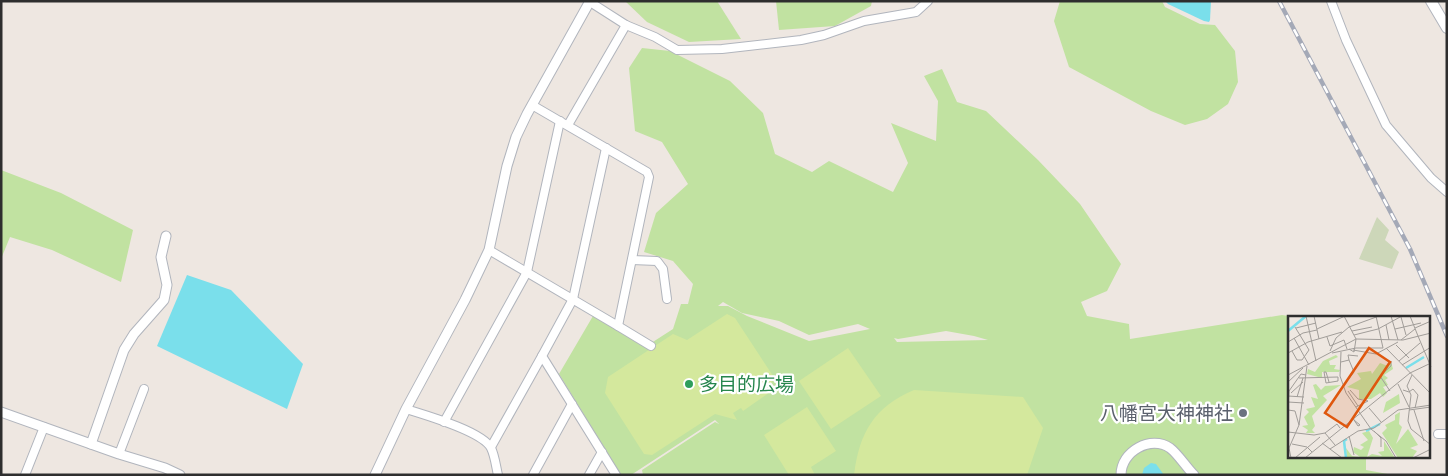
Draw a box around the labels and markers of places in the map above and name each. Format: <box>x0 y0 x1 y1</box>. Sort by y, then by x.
place label: 多目的広場 <box>699 374 794 396</box>
marker: 多目的広場 <box>683 378 695 390</box>
place label: 八幡宮大神神社 <box>1100 403 1233 425</box>
marker: 八幡宮大神神社 <box>1237 407 1249 419</box>

